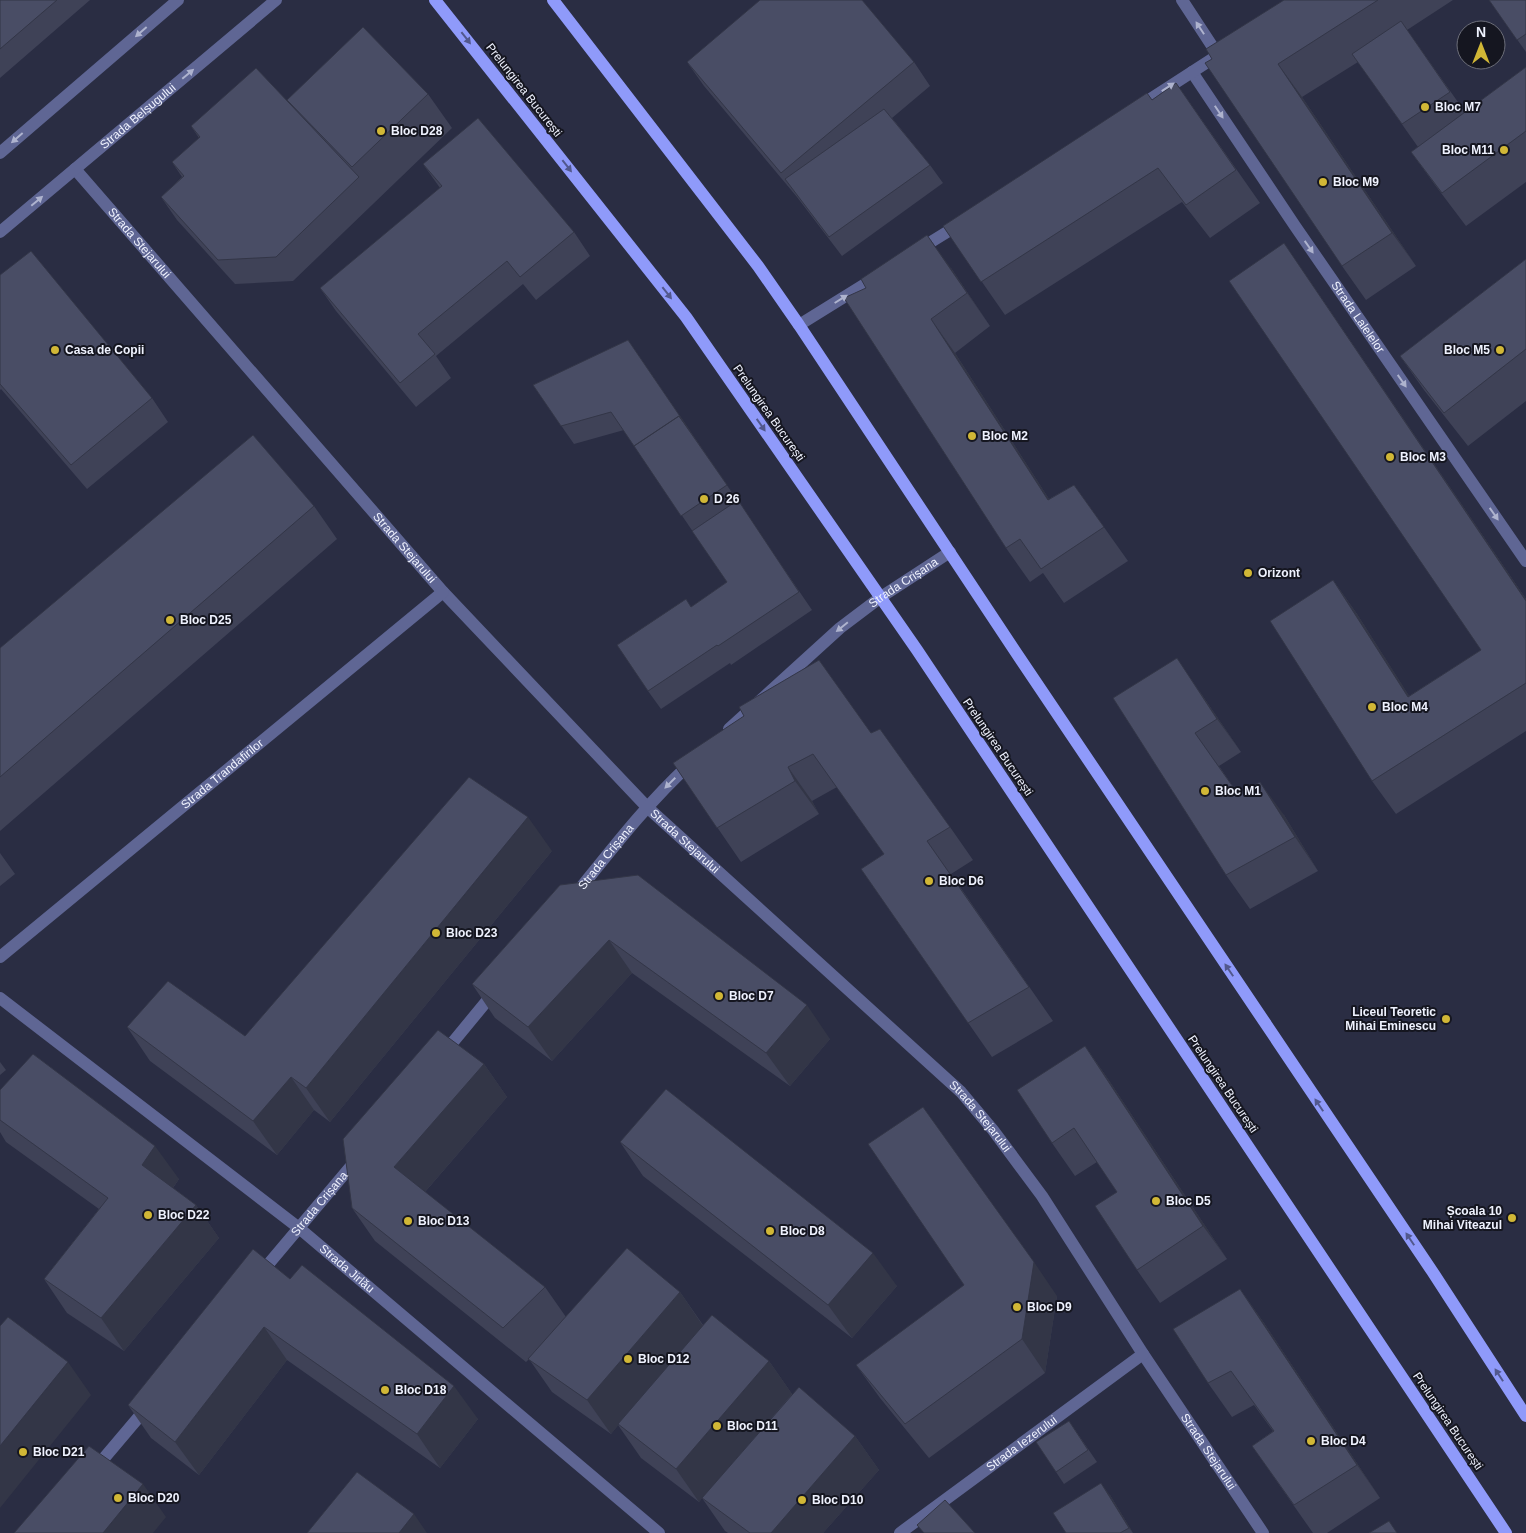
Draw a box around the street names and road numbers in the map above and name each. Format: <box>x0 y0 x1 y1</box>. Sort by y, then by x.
street label: Prelungirea București <box>483 40 565 140</box>
street label: Strada Belșugului <box>97 81 178 152</box>
street label: Strada Stejarului <box>105 205 174 281</box>
street label: Strada Lalelelor <box>1328 279 1388 356</box>
street label: Prelungirea București <box>730 362 808 464</box>
street label: Strada Stejarului <box>370 510 439 586</box>
street label: Strada Crișana <box>866 555 941 611</box>
street label: Prelungirea București <box>960 696 1036 798</box>
street label: Strada Trandafirilor <box>178 736 266 812</box>
street label: Strada Stejarului <box>647 806 722 876</box>
street label: Strada Crișana <box>575 821 637 892</box>
street label: Prelungirea București <box>1185 1033 1261 1135</box>
street label: Strada Stejarului <box>946 1078 1014 1155</box>
street label: Strada Crișana <box>288 1168 351 1239</box>
street label: Strada Jirlău <box>317 1241 377 1296</box>
street label: Prelungirea București <box>1410 1370 1486 1472</box>
street label: Strada Stejarului <box>1178 1411 1239 1492</box>
street label: Strada Iezerului <box>984 1413 1060 1474</box>

